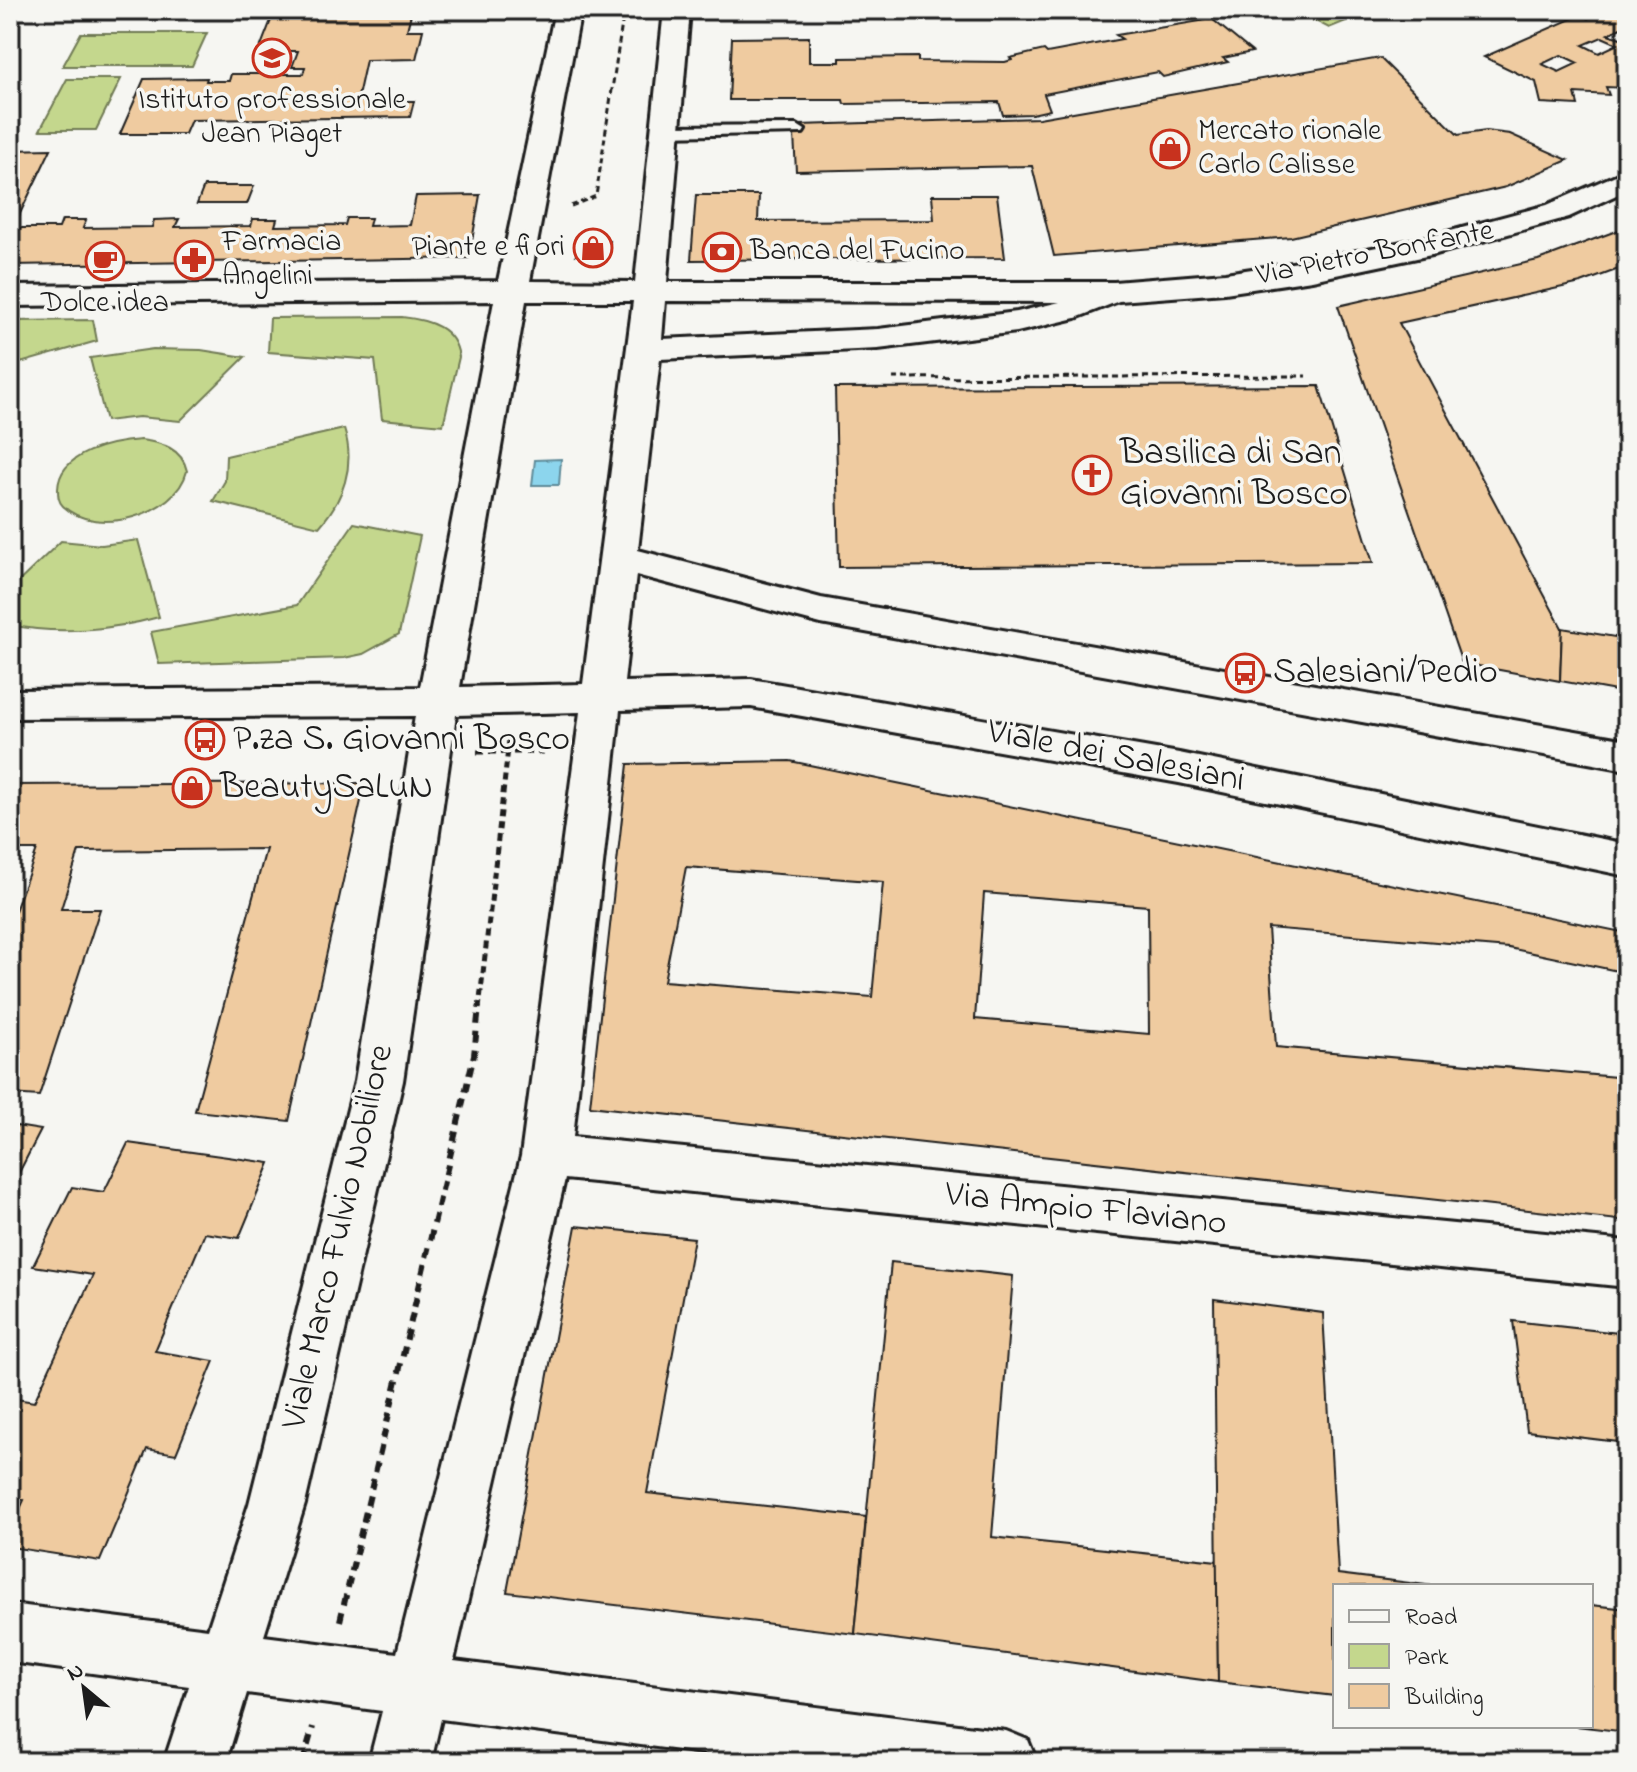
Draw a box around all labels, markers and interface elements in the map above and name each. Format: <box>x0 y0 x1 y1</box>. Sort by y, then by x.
school or university icon: Istituto professionale Jean Piaget <box>251 37 293 79</box>
place label: Istituto professionale Jean Piaget <box>138 79 406 157</box>
place label: Mercato rionale Carlo Calisse <box>1198 110 1382 188</box>
shop icon: Mercato rionale Carlo Calisse <box>1149 128 1191 170</box>
street label: Via Pietro Bonfante <box>1252 209 1498 299</box>
place label: Farmacia Angelini <box>221 221 341 299</box>
place label: Piante e fiori <box>411 226 565 270</box>
shop icon: Piante e fiori <box>572 227 614 269</box>
place label: Banca del Fucino <box>749 230 965 274</box>
bank icon: Banca del Fucino <box>701 231 743 273</box>
pharmacy icon: Farmacia Angelini <box>173 239 215 281</box>
cafe icon: Dolce idea <box>84 240 126 282</box>
place label: Dolce idea <box>40 282 169 326</box>
place label: Basilica di San Giovanni Bosco <box>1119 428 1348 522</box>
church icon: Basilica di San Giovanni Bosco <box>1071 454 1113 496</box>
place label: Salesiani/Pedio <box>1273 647 1498 700</box>
bus stop icon: Salesiani/Pedio <box>1224 652 1266 694</box>
street label: Viale dei Salesiani <box>982 706 1249 808</box>
place label: P.za S. Giovanni Bosco <box>233 714 570 767</box>
bus stop icon: P.za S. Giovanni Bosco <box>184 719 226 761</box>
place label: BeautySaLuN <box>219 762 433 815</box>
shop icon: BeautySaLuN <box>171 767 213 809</box>
street label: Viale Marco Fulvio Nobiliore <box>269 1039 409 1436</box>
street label: Via Ampio Flaviano <box>942 1169 1229 1251</box>
legend <box>1333 1584 1593 1728</box>
text: Road <box>1405 1601 1458 1636</box>
text: Park <box>1405 1641 1449 1676</box>
north arrow <box>44 1648 124 1728</box>
text: N <box>62 1656 90 1691</box>
text: Building <box>1404 1681 1484 1716</box>

